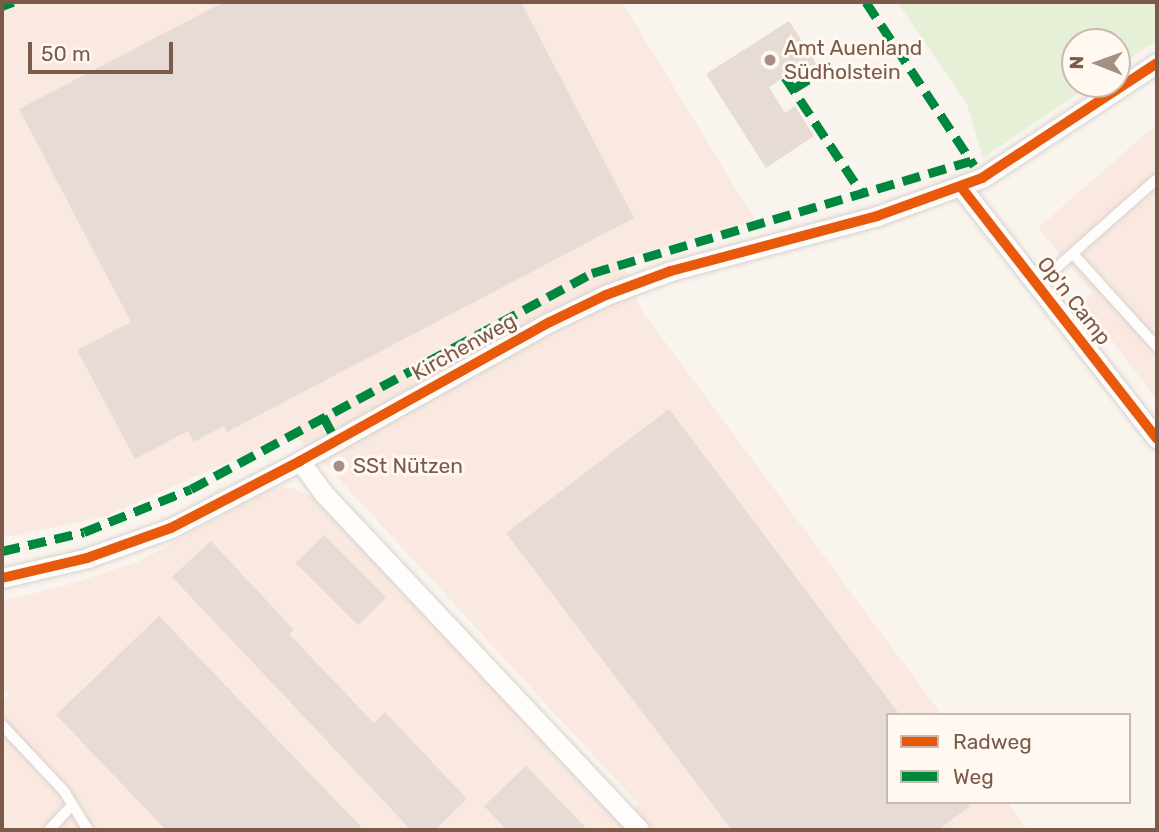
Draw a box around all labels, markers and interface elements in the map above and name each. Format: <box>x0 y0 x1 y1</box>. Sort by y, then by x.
scale bar <box>32 28 177 72</box>
north arrow <box>1061 28 1131 98</box>
place label: Amt Auenland Südholstein <box>784 35 923 85</box>
text: 50 m <box>41 41 91 66</box>
marker: Amt Auenland Südholstein <box>762 52 778 68</box>
text: N <box>1065 56 1088 70</box>
street label: Op'n Camp <box>1032 252 1116 350</box>
street label: Kirchenweg <box>408 308 520 386</box>
place label: SSt Nützen <box>353 453 463 479</box>
marker: SSt Nützen <box>331 458 347 474</box>
legend <box>886 713 1131 804</box>
text: Radweg <box>953 729 1032 754</box>
text: Weg <box>953 764 994 789</box>

